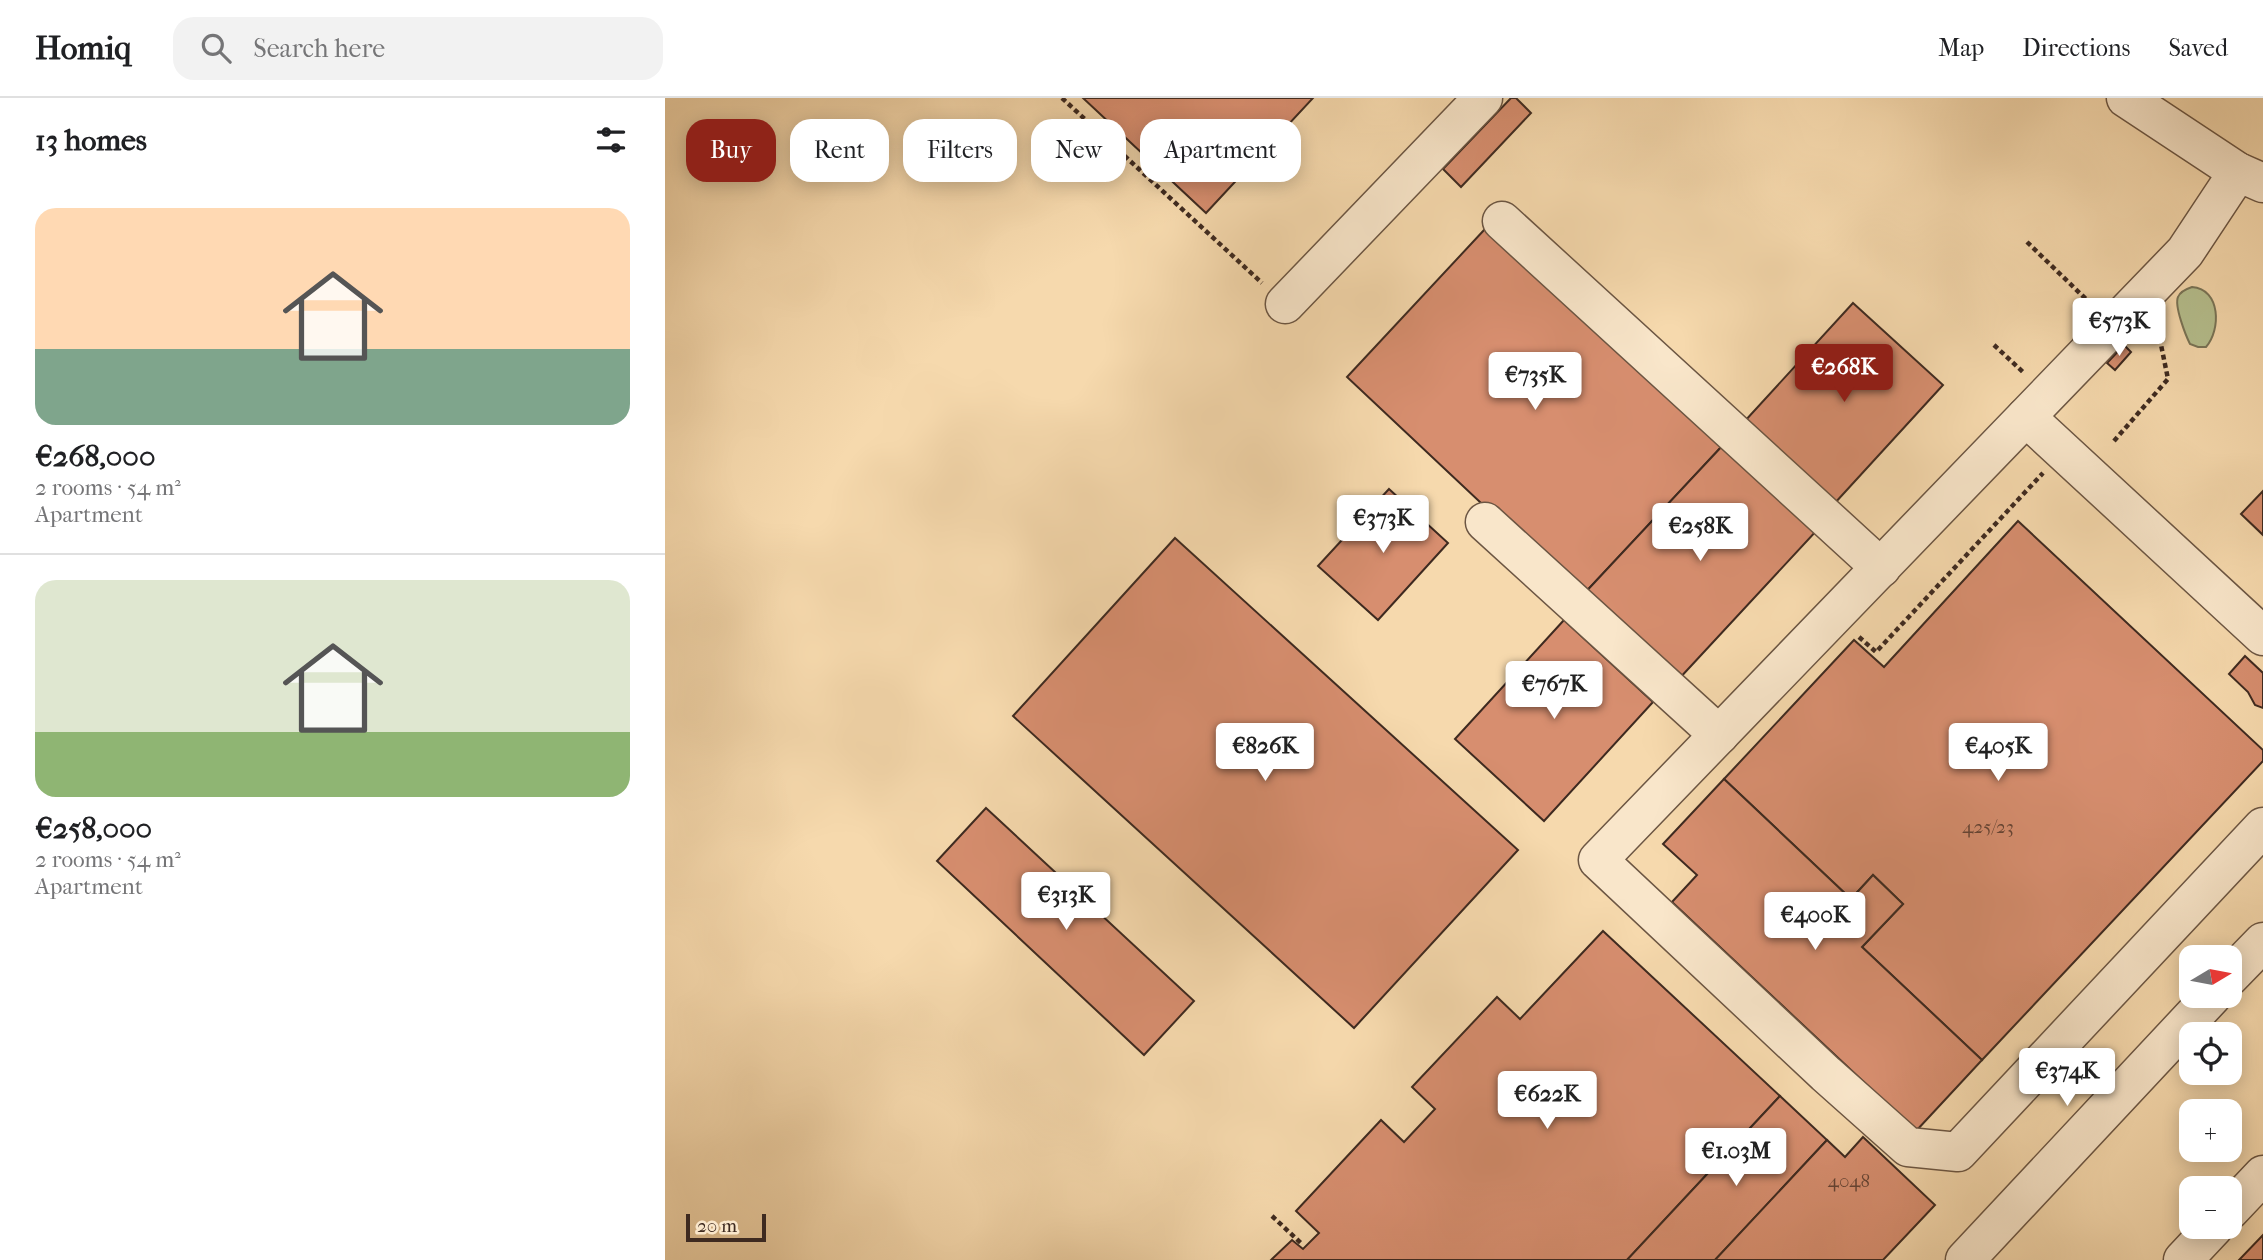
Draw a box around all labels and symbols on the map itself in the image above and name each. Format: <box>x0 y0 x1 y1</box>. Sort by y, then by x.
pin: €573K <box>2070 299 2168 358</box>
pin: €268K <box>1795 344 1893 404</box>
pin: €735K <box>1486 352 1584 412</box>
pin: €373K <box>1334 496 1432 555</box>
pin: €258K <box>1651 504 1749 563</box>
pin: €767K <box>1505 662 1603 721</box>
pin: €826K <box>1216 724 1314 783</box>
pin: €405K <box>1949 724 2047 783</box>
house number: 425/23 <box>1962 816 2014 838</box>
pin: €313K <box>1017 872 1115 932</box>
pin: €400K <box>1766 892 1864 952</box>
north arrow <box>2179 945 2242 1008</box>
pin: €374K <box>2018 1048 2116 1108</box>
pin: €622K <box>1498 1072 1596 1131</box>
pin: €1.03M <box>1679 1128 1793 1188</box>
house number: 4048 <box>1828 1170 1870 1192</box>
scale bar <box>686 1211 767 1243</box>

